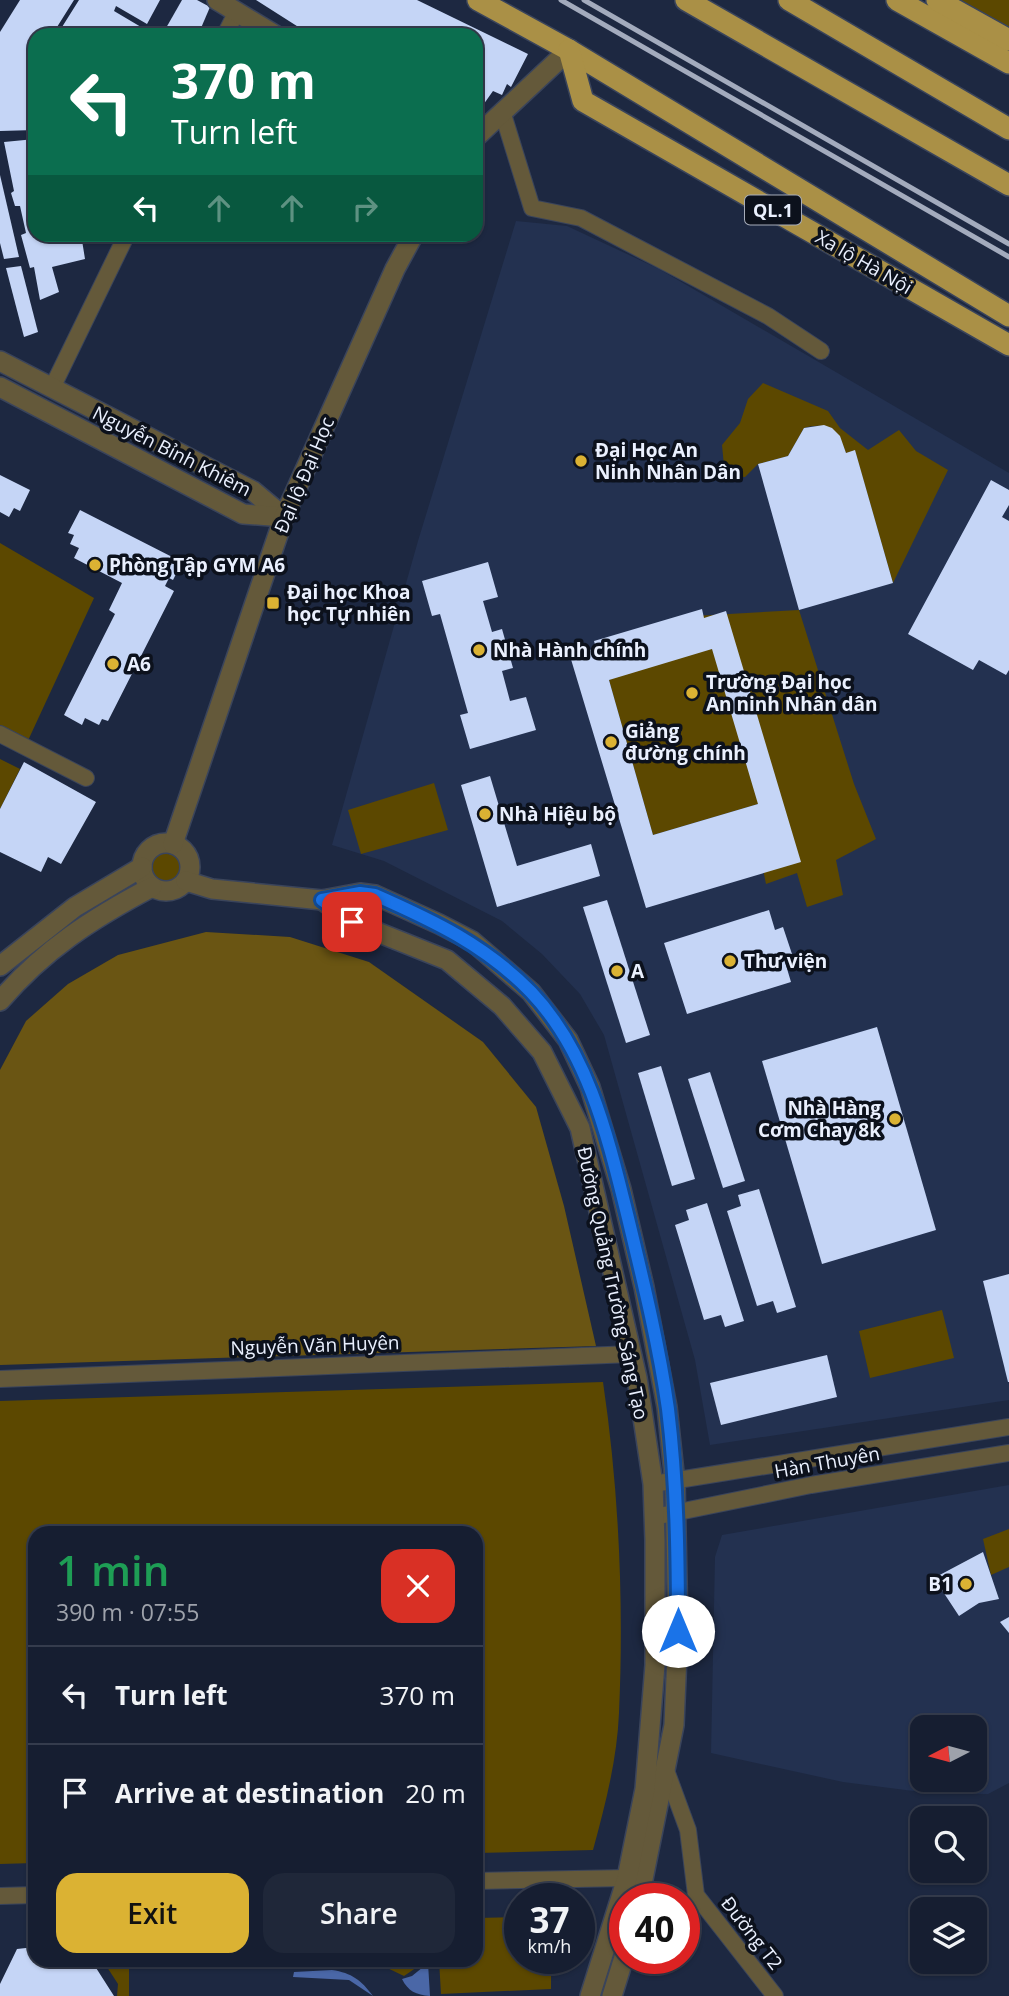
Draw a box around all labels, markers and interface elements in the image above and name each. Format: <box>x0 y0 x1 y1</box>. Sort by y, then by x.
text: 370 m <box>171 47 316 113</box>
icon: left <box>56 56 147 147</box>
text: Turn left <box>171 110 297 153</box>
icon: left <box>127 189 165 227</box>
icon: ahead <box>200 189 238 227</box>
icon: ahead <box>273 189 311 227</box>
icon: right <box>346 189 384 227</box>
road number: QL.1 <box>745 196 801 224</box>
street label: Xa lộ Hà Nội <box>811 224 917 300</box>
street label: Nguyễn Bỉnh Khiêm <box>88 400 256 502</box>
street label: Đại lộ Đại Học <box>268 413 340 537</box>
place label: Đại Học An Ninh Nhân Dân <box>595 437 741 485</box>
marker: Đại Học An Ninh Nhân Dân <box>573 453 589 469</box>
place label: Phòng Tập GYM A6 <box>109 552 285 578</box>
marker: Phòng Tập GYM A6 <box>87 557 103 573</box>
place label: Đại học Khoa học Tự nhiên <box>287 579 411 627</box>
marker: Đại học Khoa học Tự nhiên <box>265 595 281 611</box>
place label: Nhà Hành chính <box>493 637 646 663</box>
marker: Nhà Hành chính <box>471 642 487 658</box>
place label: A6 <box>127 651 151 677</box>
marker: A6 <box>105 656 121 672</box>
place label: Trường Đại học An ninh Nhân dân <box>706 669 878 717</box>
marker: Trường Đại học An ninh Nhân dân <box>684 685 700 701</box>
place label: Giảng đường chính <box>625 718 746 766</box>
marker: Giảng đường chính <box>603 734 619 750</box>
place label: Nhà Hiệu bộ <box>499 801 616 827</box>
marker: Nhà Hiệu bộ <box>477 806 493 822</box>
pin <box>322 892 382 952</box>
icon: arrive <box>333 903 371 941</box>
place label: Thư viện <box>744 948 827 974</box>
marker: Thư viện <box>722 953 738 969</box>
place label: A <box>631 958 645 984</box>
marker: A <box>609 963 625 979</box>
place label: Nhà Hàng Cơm Chay 8k <box>758 1095 881 1143</box>
marker: Nhà Hàng Cơm Chay 8k <box>887 1111 903 1127</box>
street label: Đường Quảng Trường Sáng Tạo <box>571 1144 655 1422</box>
street label: Nguyễn Văn Huyên <box>230 1329 400 1361</box>
street label: Hàn Thuyên <box>772 1440 882 1484</box>
text: 1 min <box>56 1541 169 1598</box>
button: close <box>381 1549 455 1623</box>
place label: B1 <box>928 1571 952 1597</box>
marker: B1 <box>958 1576 974 1592</box>
position arrow <box>641 1594 715 1668</box>
text: 390 m · 07:55 <box>56 1596 199 1628</box>
icon: left <box>56 1676 94 1714</box>
text: Turn left <box>115 1677 227 1713</box>
text: 370 m <box>380 1677 455 1713</box>
north arrow <box>910 1715 987 1792</box>
map controls <box>910 1715 987 1974</box>
icon: arrive <box>56 1774 94 1812</box>
text: Arrive at destination <box>115 1775 384 1811</box>
text: 20 m <box>405 1775 466 1811</box>
button: search <box>910 1806 987 1883</box>
button: Exit <box>56 1873 249 1953</box>
button: Share <box>263 1873 455 1953</box>
speed limit sign: 40 <box>609 1883 700 1974</box>
street label: Đường T2 <box>715 1891 789 1975</box>
text: 37 <box>529 1896 570 1943</box>
button: layers <box>910 1897 987 1974</box>
text: km/h <box>528 1934 571 1958</box>

